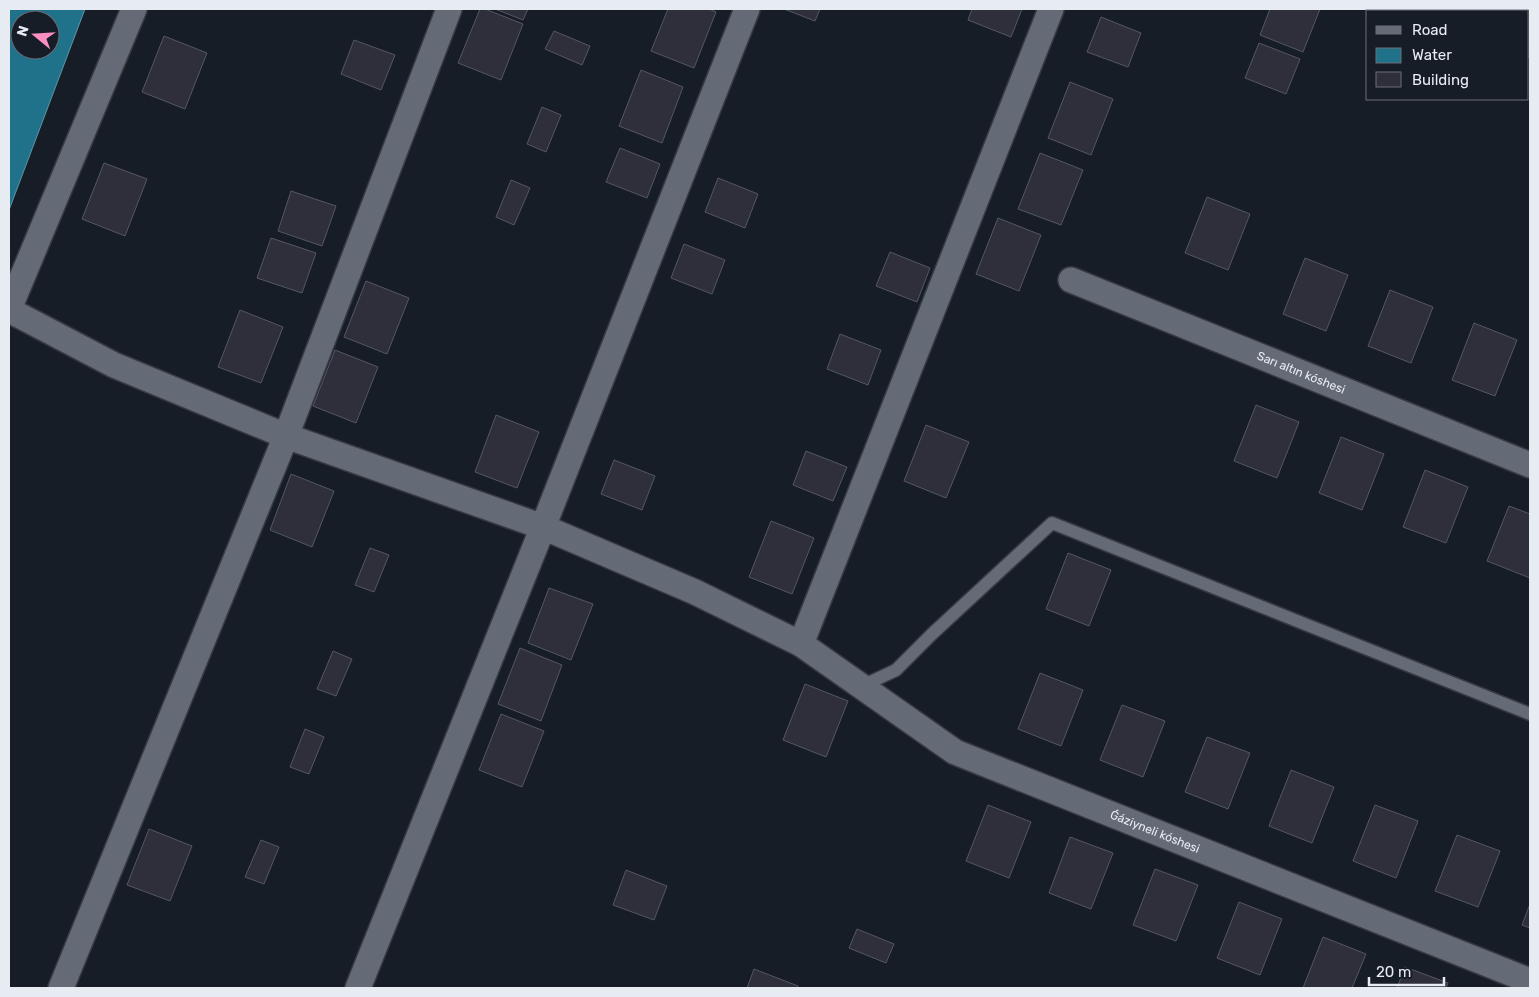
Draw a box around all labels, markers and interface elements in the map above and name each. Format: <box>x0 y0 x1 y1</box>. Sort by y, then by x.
north arrow <box>10 10 60 60</box>
legend <box>1366 10 1529 100</box>
text: Road <box>1412 21 1448 39</box>
text: N <box>13 24 33 39</box>
text: Water <box>1412 46 1452 64</box>
text: Building <box>1412 71 1469 89</box>
street label: Sarı altın kóshesi <box>1255 349 1347 397</box>
street label: Ǵáziyneli kóshesi <box>1108 808 1202 856</box>
scale bar <box>1369 954 1444 986</box>
text: 20 m <box>1376 963 1411 981</box>

